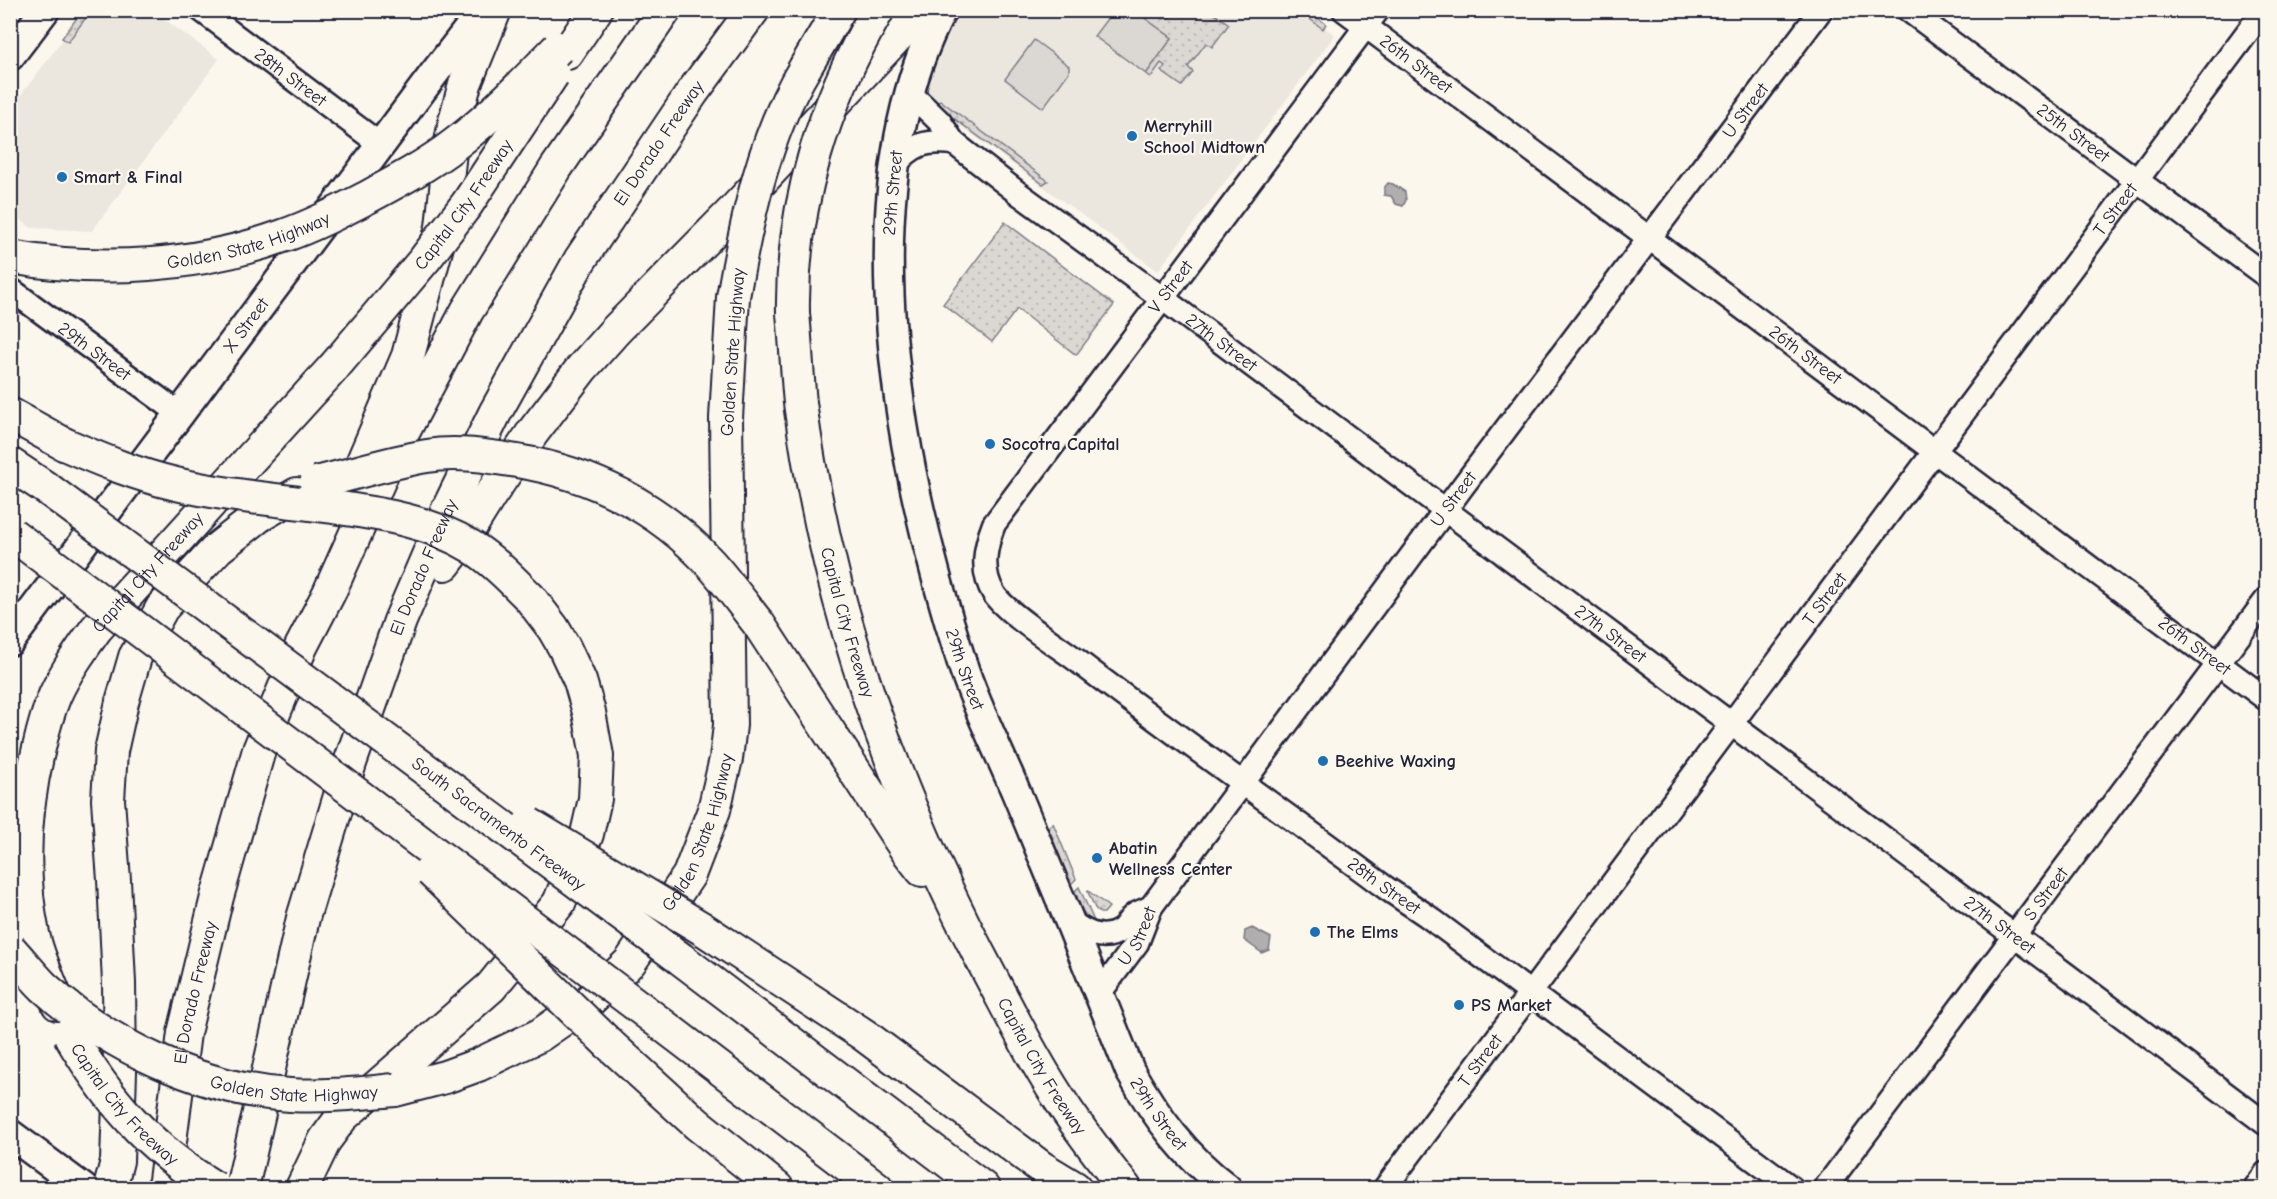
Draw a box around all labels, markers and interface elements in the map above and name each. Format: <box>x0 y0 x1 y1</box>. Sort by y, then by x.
street label: 26th Street <box>1376 30 1457 98</box>
street label: 28th Street <box>250 43 331 112</box>
street label: El Dorado Freeway <box>609 76 709 209</box>
street label: U Street <box>1718 78 1773 142</box>
street label: 25th Street <box>2033 99 2114 167</box>
place label: Merryhill School Midtown <box>1144 116 1265 158</box>
marker: Merryhill School Midtown <box>1125 129 1139 143</box>
street label: Capital City Freeway <box>410 135 518 274</box>
street label: 29th Street <box>879 149 907 236</box>
place label: Smart & Final <box>74 167 183 188</box>
marker: Smart & Final <box>55 170 69 184</box>
street label: T Street <box>2089 178 2142 240</box>
street label: Golden State Highway <box>166 207 334 273</box>
street label: V Street <box>1144 256 1198 318</box>
street label: Golden State Highway <box>717 266 749 437</box>
street label: X Street <box>218 293 274 357</box>
street label: 27th Street <box>1182 309 1262 376</box>
street label: 29th Street <box>54 318 136 385</box>
street label: 26th Street <box>1765 321 1846 389</box>
place label: Socotra Capital <box>1002 434 1120 455</box>
marker: Socotra Capital <box>983 437 997 451</box>
street label: U Street <box>1426 467 1481 531</box>
street label: El Dorado Freeway <box>385 495 462 638</box>
street label: Capital City Freeway <box>88 507 208 637</box>
street label: Capital City Freeway <box>816 545 879 701</box>
street label: T Street <box>1798 568 1852 629</box>
street label: 27th Street <box>1571 600 1651 668</box>
street label: 26th Street <box>2154 612 2236 680</box>
street label: 29th Street <box>941 626 989 714</box>
place label: Beehive Waxing <box>1335 751 1456 772</box>
street label: Golden State Highway <box>657 752 737 915</box>
street label: South Sacramento Freeway <box>408 753 590 895</box>
marker: Beehive Waxing <box>1316 754 1330 768</box>
place label: Abatin Wellness Center <box>1109 838 1233 880</box>
marker: Abatin Wellness Center <box>1090 851 1104 865</box>
street label: 28th Street <box>1343 853 1425 919</box>
street label: S Street <box>2019 862 2073 924</box>
street label: 27th Street <box>1960 891 2040 959</box>
street label: U Street <box>1113 903 1161 970</box>
street label: El Dorado Freeway <box>170 918 221 1065</box>
place label: The Elms <box>1327 922 1398 943</box>
marker: The Elms <box>1308 925 1322 939</box>
street label: Capital City Freeway <box>993 994 1091 1139</box>
place label: PS Market <box>1471 995 1552 1016</box>
marker: PS Market <box>1452 998 1466 1012</box>
street label: T Street <box>1454 1029 1507 1091</box>
street label: Capital City Freeway <box>66 1039 183 1170</box>
street label: Golden State Highway <box>208 1071 380 1106</box>
street label: 29th Street <box>1126 1074 1192 1155</box>

